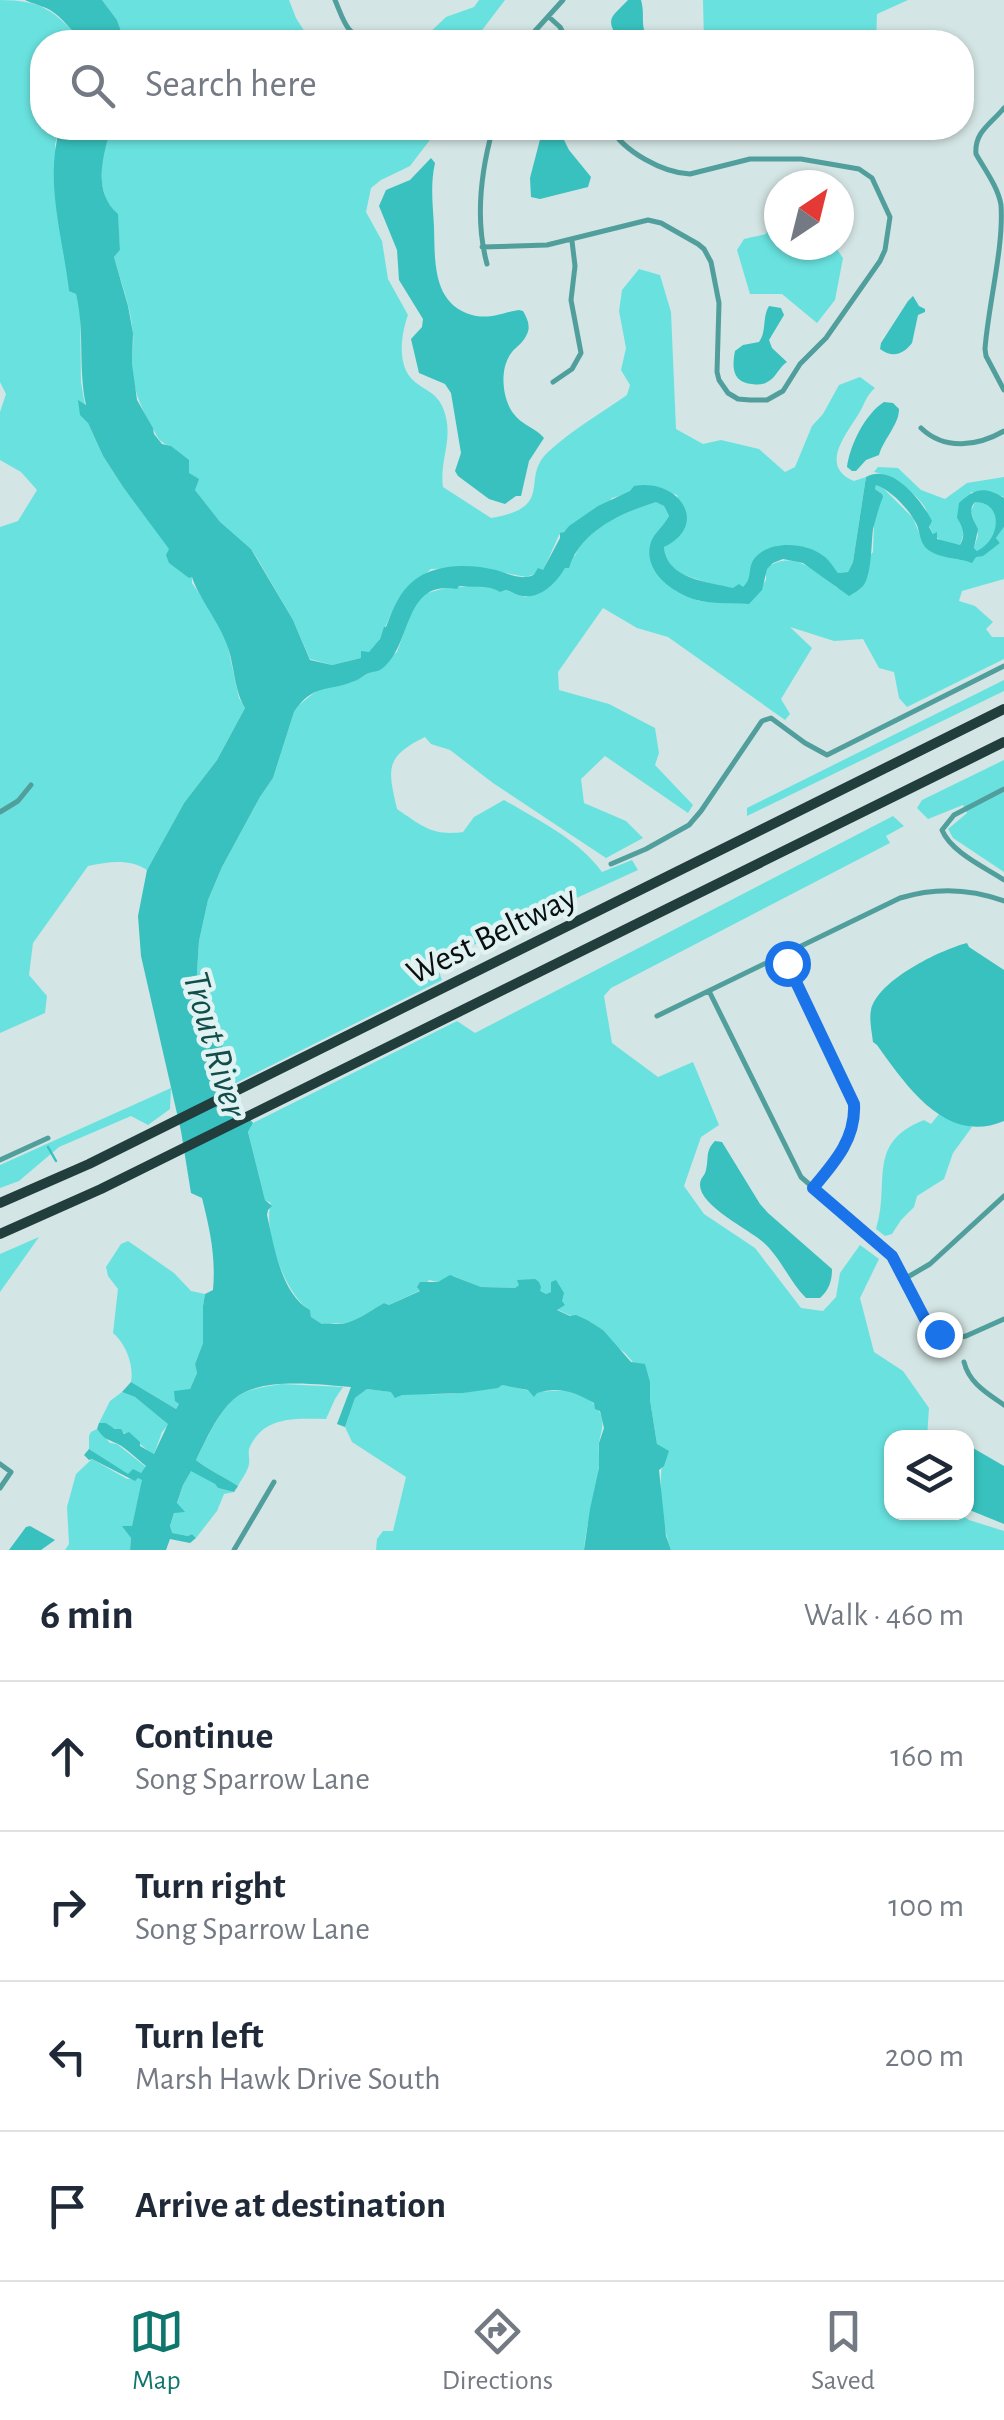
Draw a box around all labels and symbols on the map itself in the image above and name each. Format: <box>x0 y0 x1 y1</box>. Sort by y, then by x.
north arrow <box>764 170 854 260</box>
street label: West Beltway <box>401 879 582 991</box>
route start <box>765 941 811 987</box>
water label: Trout River <box>175 968 253 1123</box>
route end <box>917 1312 963 1358</box>

